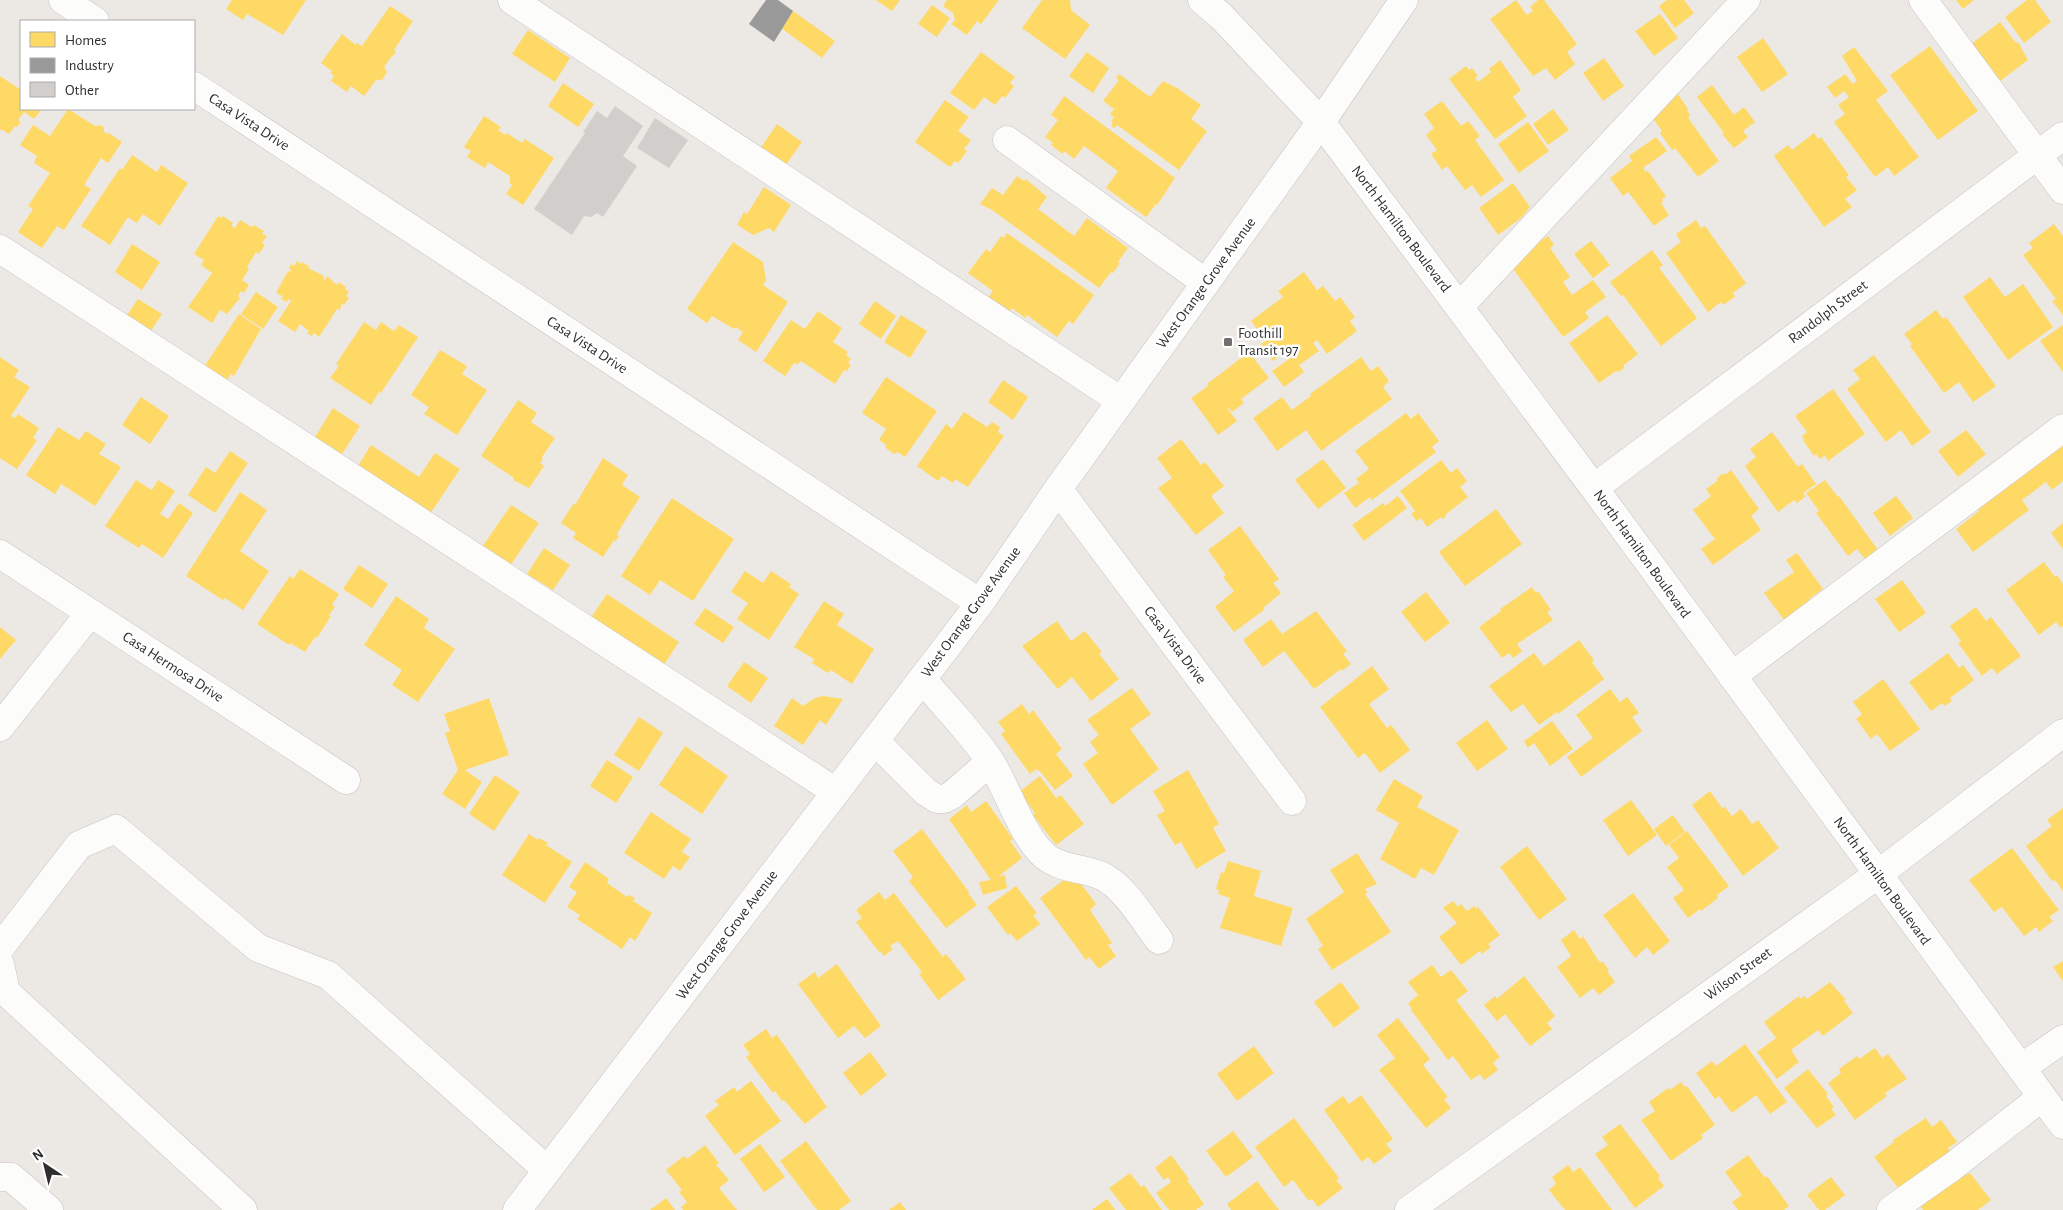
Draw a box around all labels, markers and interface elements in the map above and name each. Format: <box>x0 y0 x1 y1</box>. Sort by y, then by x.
legend <box>20 20 195 110</box>
text: Homes <box>65 33 107 48</box>
text: Industry <box>65 58 114 73</box>
text: Other <box>65 83 99 98</box>
street label: Casa Vista Drive <box>206 90 292 154</box>
street label: North Hamilton Boulevard <box>1349 163 1454 295</box>
street label: West Orange Grove Avenue <box>1154 215 1258 351</box>
street label: Randolph Street <box>1786 277 1870 346</box>
street label: Casa Vista Drive <box>544 313 630 377</box>
place label: Foothill Transit 197 <box>1238 326 1299 358</box>
marker: Foothill Transit 197 <box>1222 336 1234 348</box>
street label: North Hamilton Boulevard <box>1591 487 1694 621</box>
street label: West Orange Grove Avenue <box>919 544 1023 680</box>
street label: Casa Vista Drive <box>1141 603 1209 687</box>
street label: Casa Hermosa Drive <box>120 629 226 705</box>
street label: North Hamilton Boulevard <box>1831 814 1934 948</box>
street label: West Orange Grove Avenue <box>674 867 781 1003</box>
street label: Wilson Street <box>1702 945 1775 1003</box>
north arrow <box>20 1140 70 1190</box>
text: N <box>30 1147 46 1164</box>

